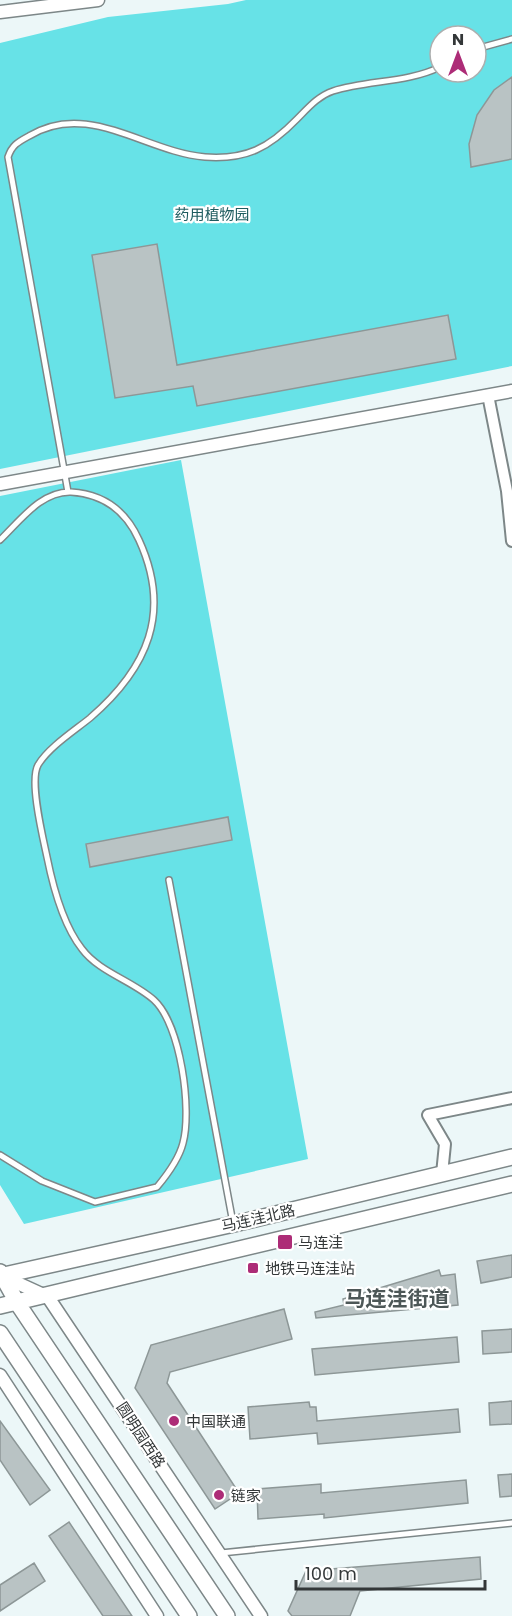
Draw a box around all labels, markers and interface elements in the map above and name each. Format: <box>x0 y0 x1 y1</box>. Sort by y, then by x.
north arrow <box>428 24 488 84</box>
text: N <box>452 28 464 51</box>
park label: 药用植物园 <box>174 204 250 225</box>
street label: 马连洼北路 <box>219 1199 297 1237</box>
place label: 马连洼 <box>298 1232 343 1253</box>
marker: 马连洼 <box>276 1233 294 1251</box>
place label: 地铁马连洼站 <box>265 1258 355 1279</box>
marker: 地铁马连洼站 <box>246 1261 260 1275</box>
district label: 马连洼街道 <box>345 1284 450 1313</box>
street label: 圆明园西路 <box>112 1398 170 1472</box>
place label: 中国联通 <box>186 1411 246 1432</box>
marker: 中国联通 <box>167 1414 181 1428</box>
place label: 链家 <box>231 1485 261 1506</box>
marker: 链家 <box>212 1488 226 1502</box>
scale bar <box>296 1553 485 1591</box>
text: 100 m <box>305 1561 357 1586</box>

